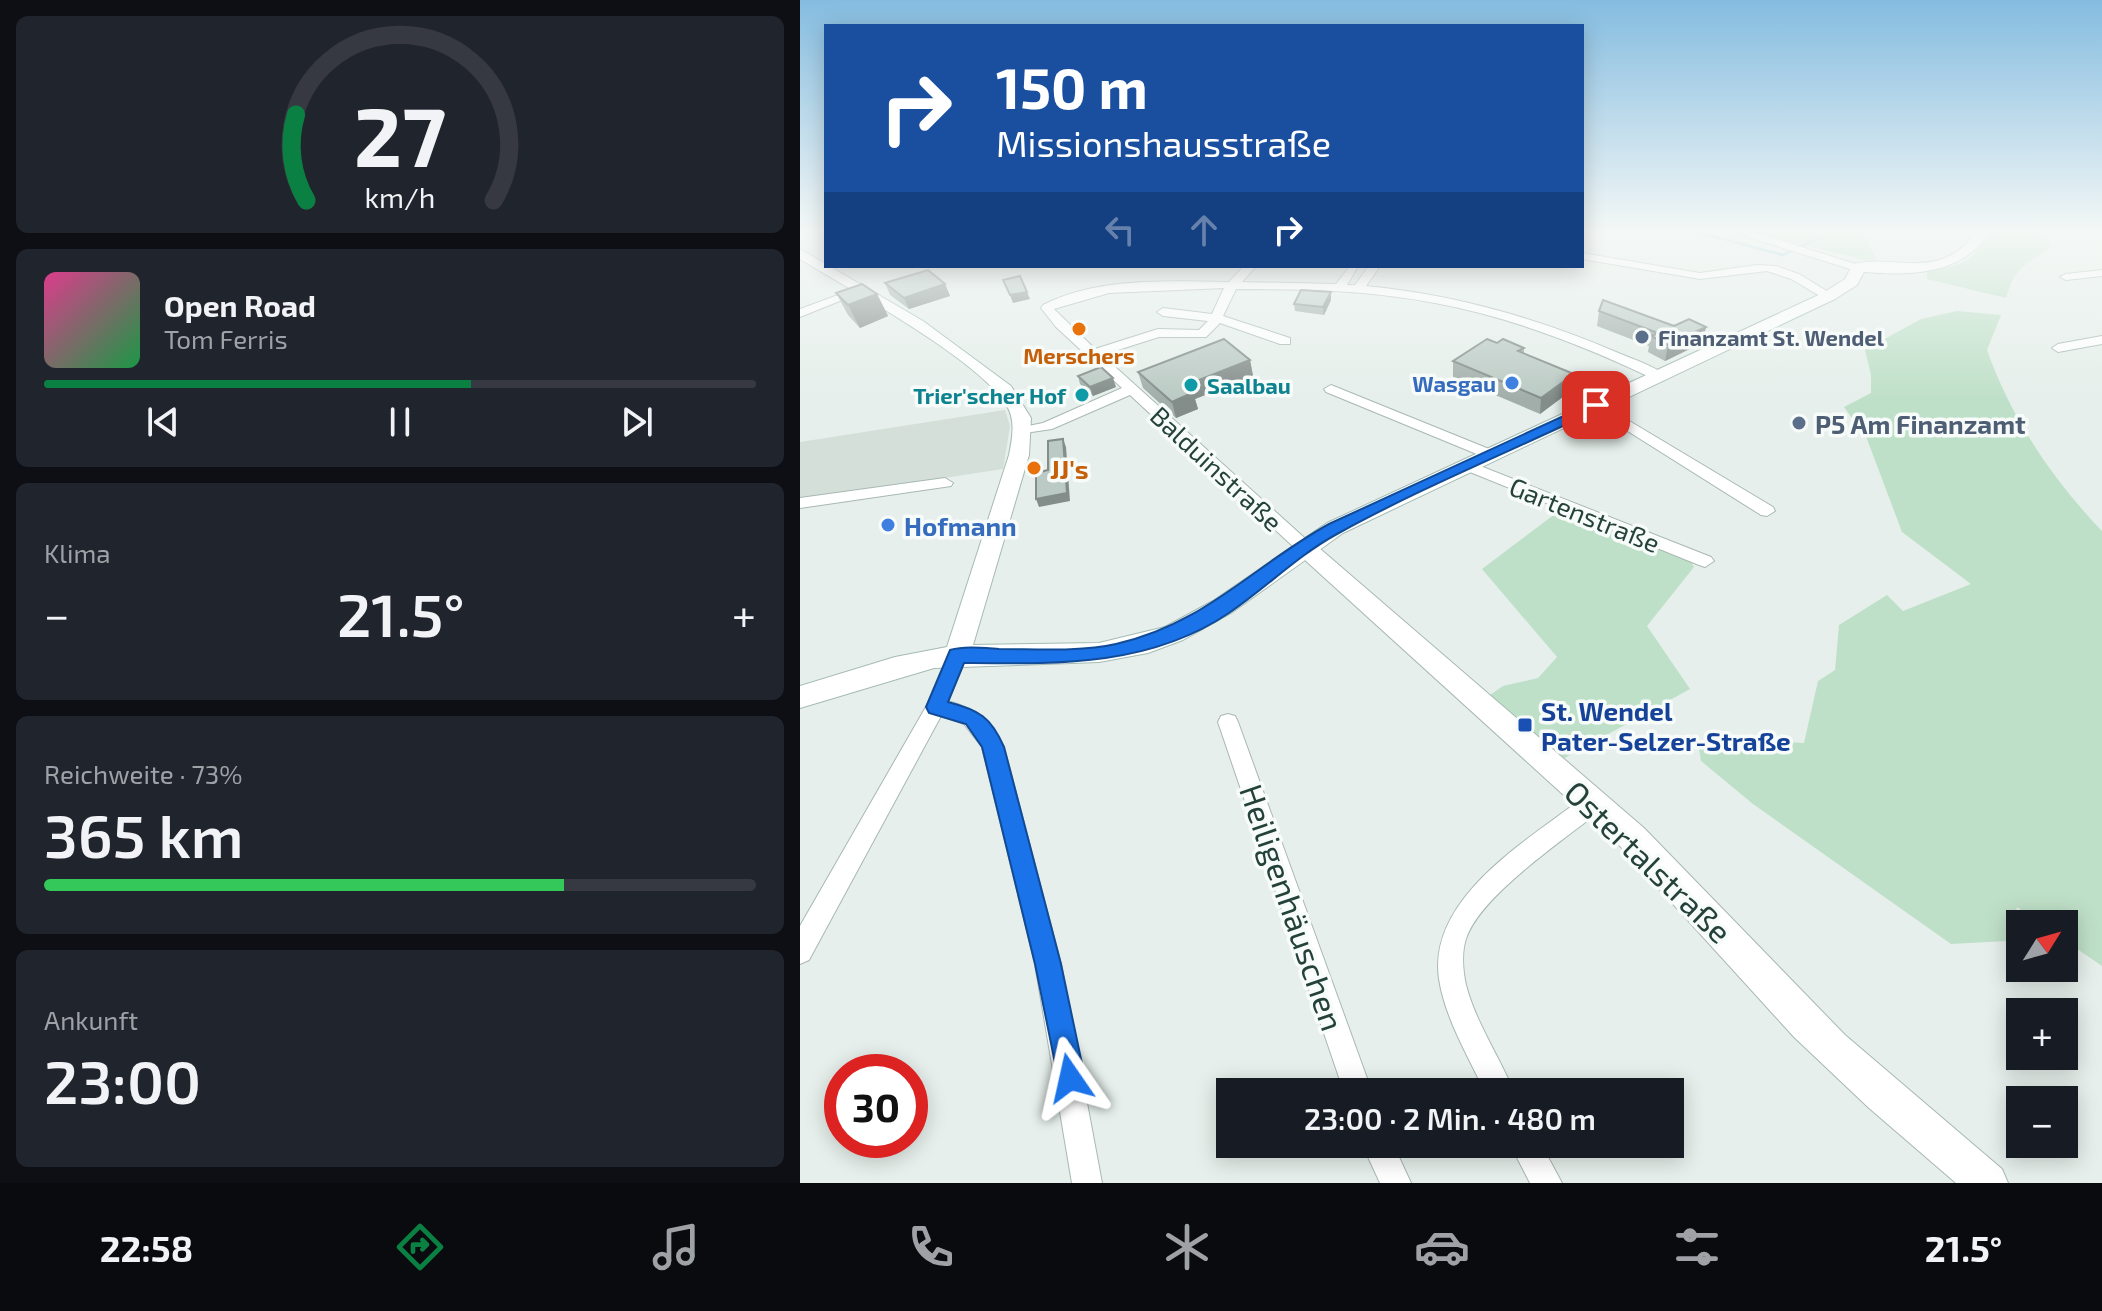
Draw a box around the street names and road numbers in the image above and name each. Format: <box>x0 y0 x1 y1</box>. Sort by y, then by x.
street label: Balduinstraße <box>1145 399 1289 537</box>
street label: Gartenstraße <box>1505 470 1665 558</box>
street label: Ostertalstraße <box>1558 772 1740 950</box>
street label: Heiligenhäuschen <box>1233 779 1353 1035</box>

